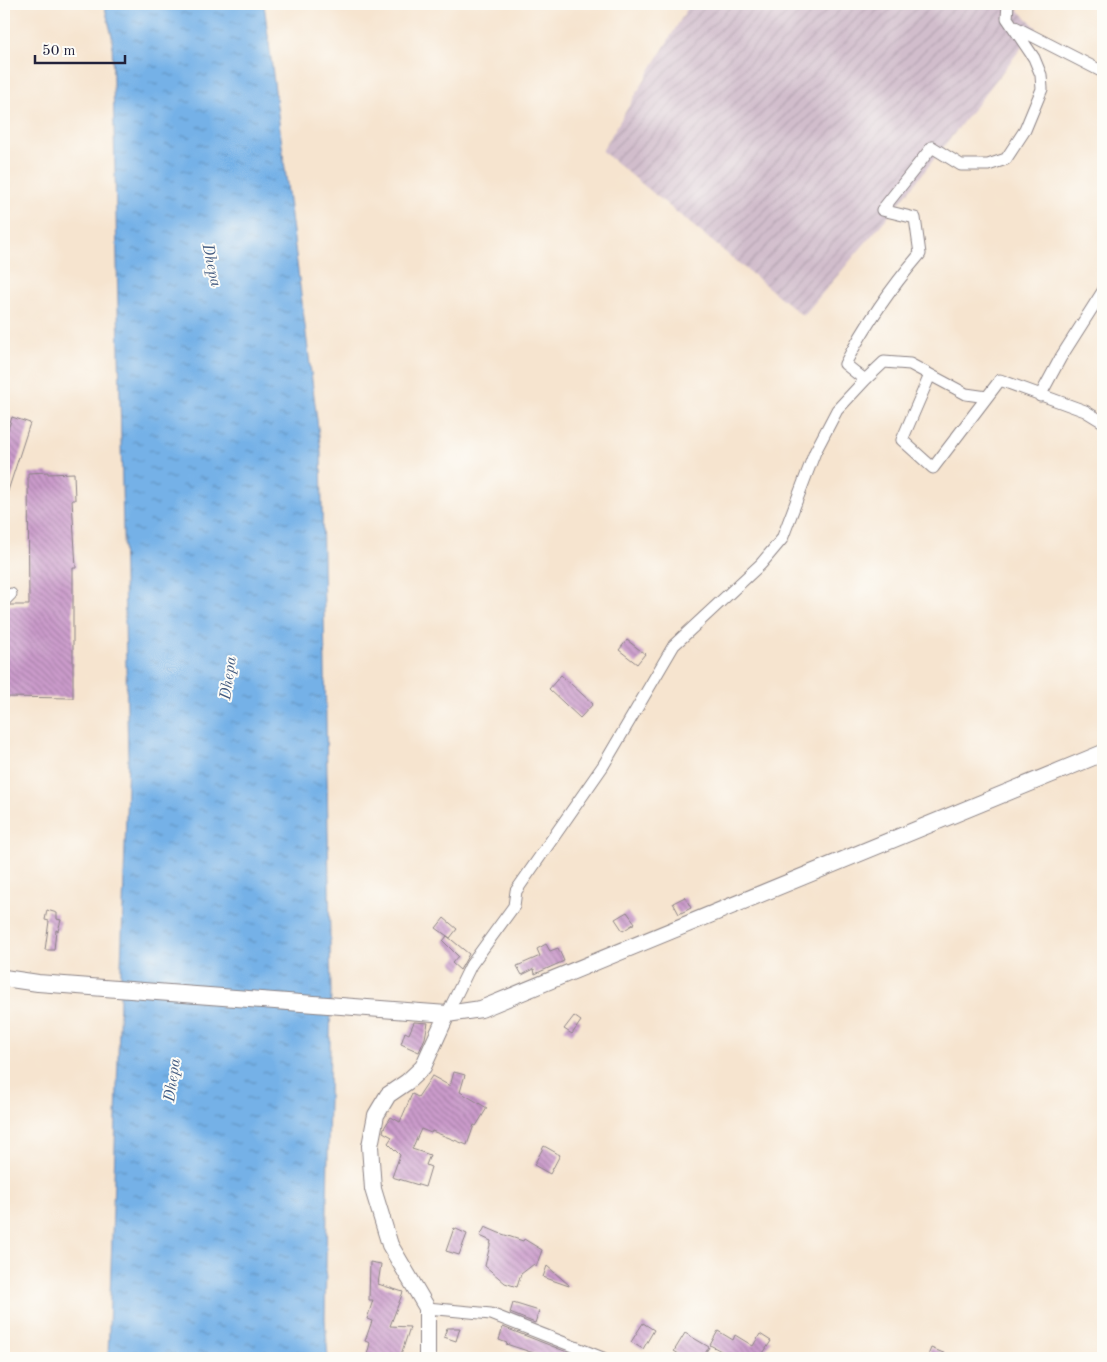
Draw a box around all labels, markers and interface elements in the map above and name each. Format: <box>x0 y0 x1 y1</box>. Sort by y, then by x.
scale bar <box>35 32 125 64</box>
text: 50 m <box>42 44 76 59</box>
water label: Dhepa <box>198 241 224 289</box>
water label: Dhepa <box>218 655 240 702</box>
water label: Dhepa <box>162 1057 184 1104</box>

